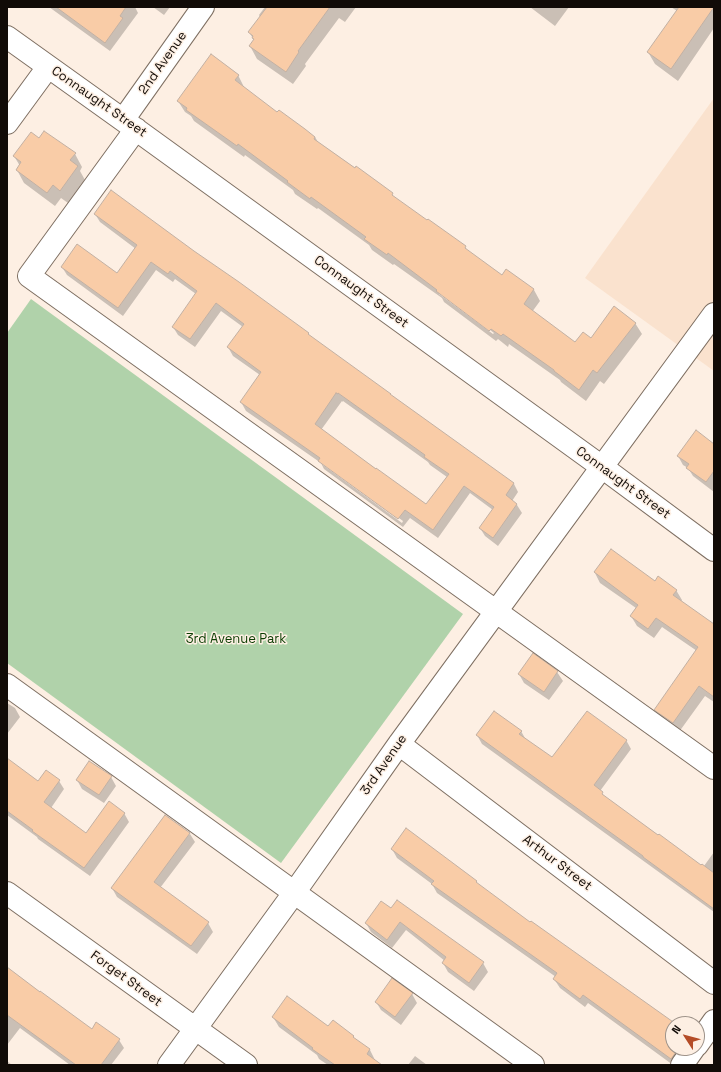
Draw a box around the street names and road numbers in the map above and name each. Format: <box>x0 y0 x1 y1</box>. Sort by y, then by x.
street label: 2nd Avenue <box>136 28 190 98</box>
street label: Connaught Street <box>48 63 150 141</box>
street label: Connaught Street <box>311 253 411 331</box>
street label: Connaught Street <box>573 444 673 522</box>
street label: 3rd Avenue <box>357 732 411 798</box>
street label: Arthur Street <box>519 832 595 894</box>
street label: Forget Street <box>87 948 165 1010</box>

